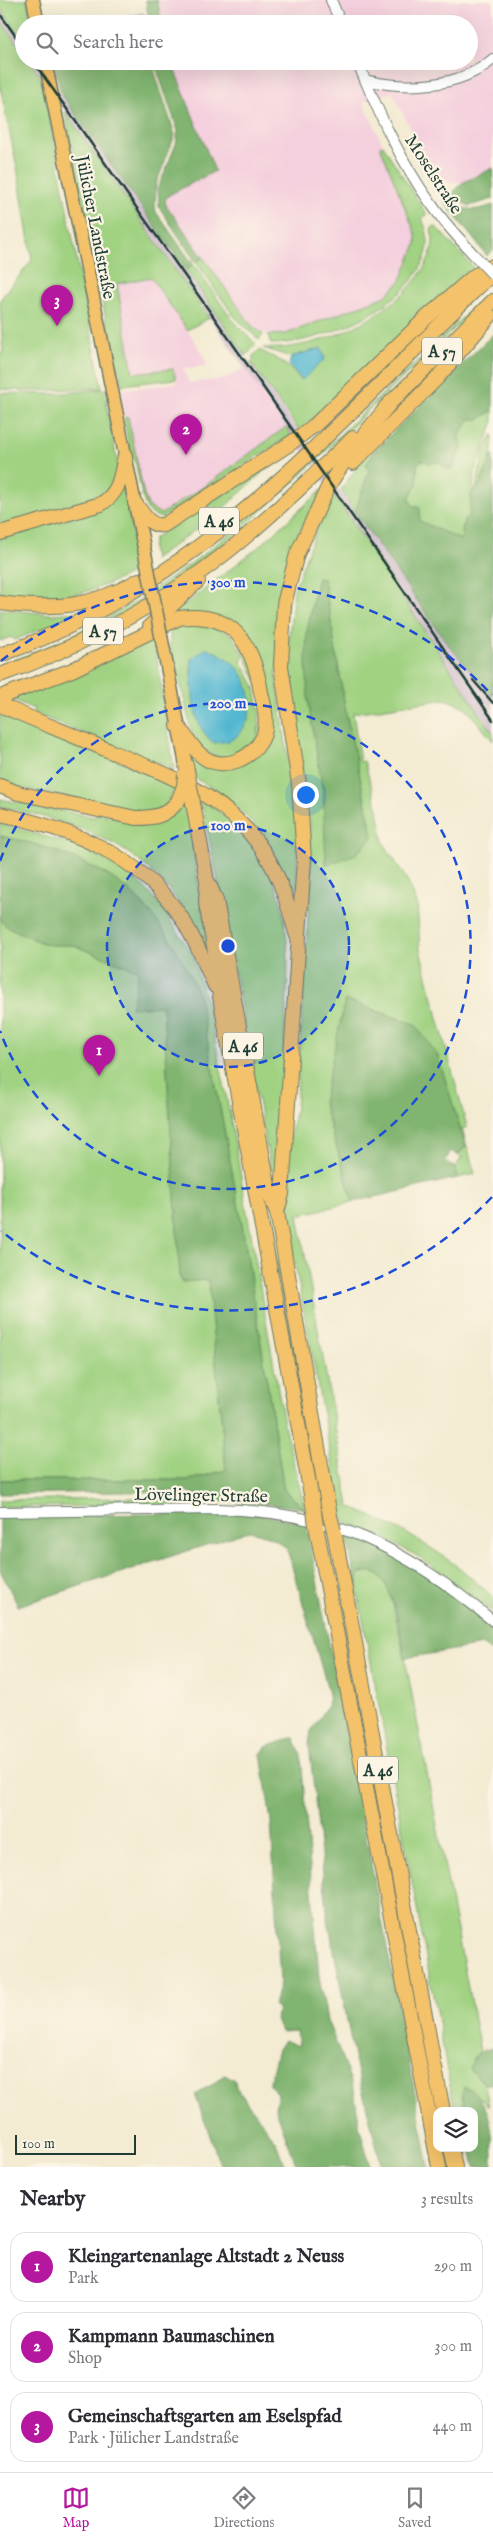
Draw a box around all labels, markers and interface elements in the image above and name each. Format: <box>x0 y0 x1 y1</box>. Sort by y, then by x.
search box <box>15 15 478 70</box>
icon: search <box>33 29 61 57</box>
text: Search here <box>73 31 164 55</box>
street label: Moselstraße <box>398 131 467 219</box>
street label: Jülicher Landstraße <box>69 151 120 301</box>
pin: 3 <box>41 285 73 326</box>
road number: A 57 <box>422 338 462 364</box>
pin: 2 <box>170 414 202 455</box>
road number: A 46 <box>199 508 239 534</box>
text: 300 m <box>210 573 246 592</box>
road number: A 57 <box>83 618 123 644</box>
text: 200 m <box>210 694 247 713</box>
your location <box>293 782 319 808</box>
text: 100 m <box>210 816 246 835</box>
centre of rings <box>219 937 237 955</box>
road number: A 46 <box>223 1032 263 1060</box>
pin: 1 <box>83 1035 115 1076</box>
street label: Lövelinger Straße <box>134 1484 268 1509</box>
road number: A 46 <box>358 1756 398 1784</box>
map controls <box>433 2107 478 2152</box>
button: layers <box>433 2107 478 2152</box>
scale bar <box>15 2132 136 2155</box>
text: 100 m <box>22 2135 55 2153</box>
text: Nearby <box>20 2186 85 2213</box>
text: 3 results <box>421 2190 473 2210</box>
text: Kleingartenanlage Altstadt 2 Neuss <box>68 2245 344 2269</box>
text: 1 <box>34 2257 40 2277</box>
text: 290 m <box>434 2257 472 2277</box>
text: Park <box>68 2269 98 2289</box>
text: Kampmann Baumaschinen <box>68 2325 275 2349</box>
text: 2 <box>33 2337 41 2357</box>
text: 300 m <box>434 2337 472 2357</box>
text: Shop <box>68 2349 102 2369</box>
text: Gemeinschaftsgarten am Eselspfad <box>68 2405 342 2429</box>
text: 3 <box>34 2417 40 2437</box>
text: 440 m <box>433 2417 472 2437</box>
text: Park · Jülicher Landstraße <box>68 2429 239 2449</box>
tab: Map <box>62 2484 90 2532</box>
tab: Directions <box>213 2484 274 2532</box>
tab: Saved <box>398 2484 431 2532</box>

